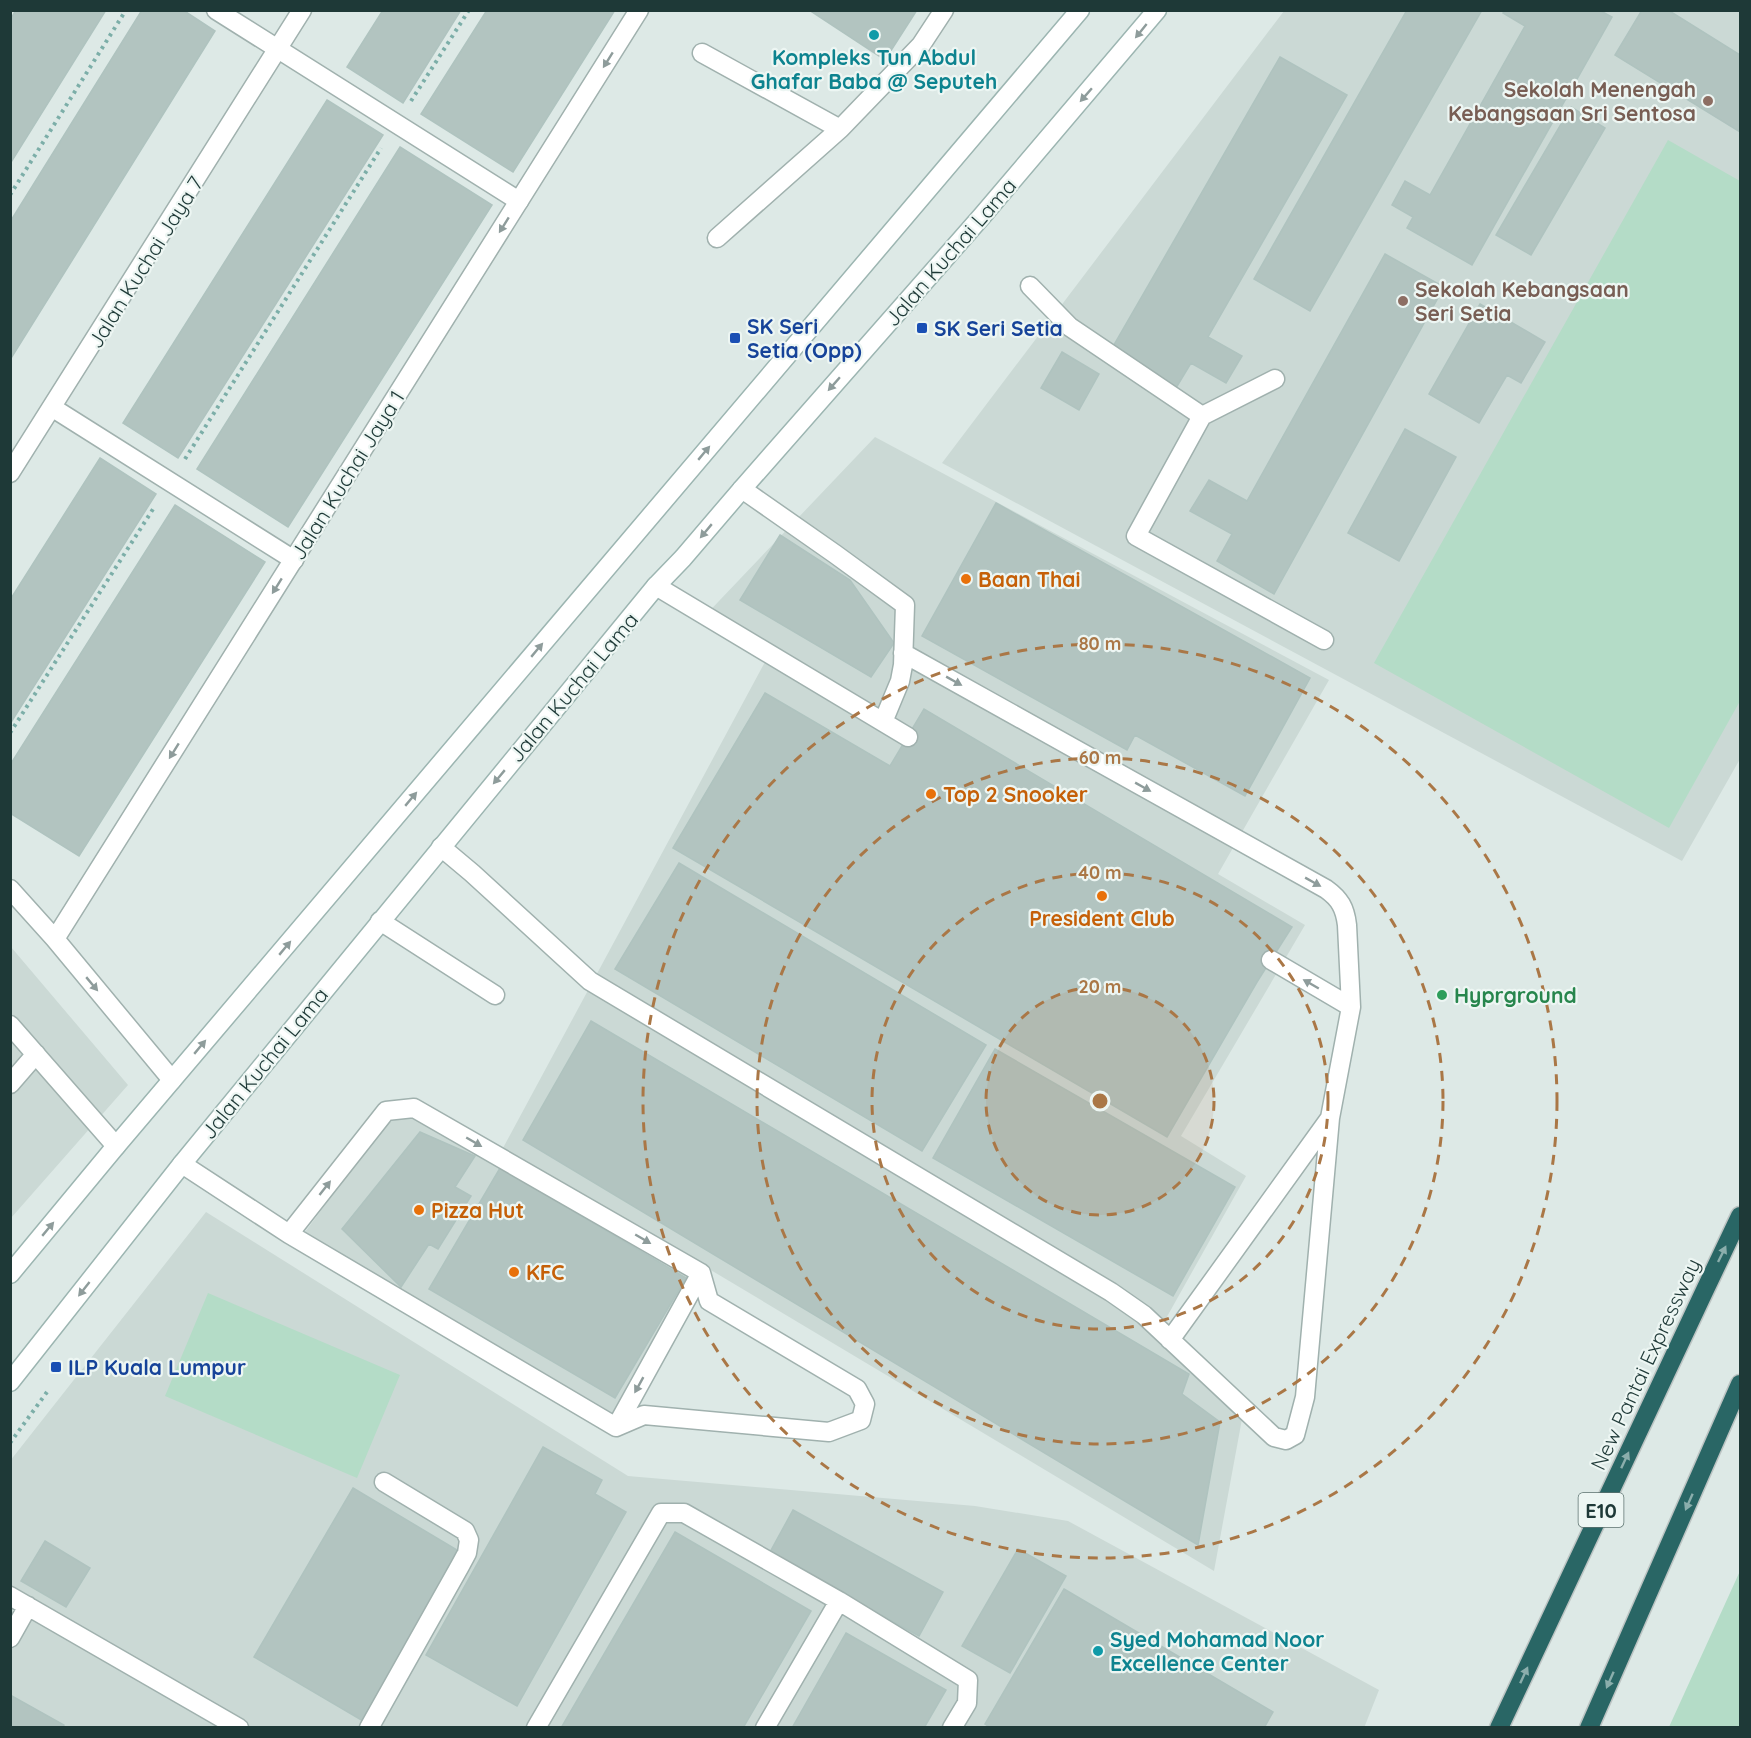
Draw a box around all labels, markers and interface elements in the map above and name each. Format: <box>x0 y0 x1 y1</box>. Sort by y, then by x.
one-way arrow <box>1135 23 1147 38</box>
marker: Kompleks Tun Abdul Ghafar Baba @ Seputeh <box>867 28 881 42</box>
place label: Kompleks Tun Abdul Ghafar Baba @ Seputeh <box>751 44 997 94</box>
one-way arrow <box>602 52 613 68</box>
place label: Sekolah Menengah Kebangsaan Sri Sentosa <box>1448 76 1696 126</box>
one-way arrow <box>1080 87 1093 102</box>
marker: Sekolah Menengah Kebangsaan Sri Sentosa <box>1701 94 1715 108</box>
street label: Jalan Kuchai Jaya 7 <box>82 171 209 353</box>
street label: Jalan Kuchai Lama <box>879 173 1021 331</box>
one-way arrow <box>499 217 510 233</box>
place label: Sekolah Kebangsaan Seri Setia <box>1415 276 1629 326</box>
marker: Sekolah Kebangsaan Seri Setia <box>1396 294 1410 308</box>
place label: SK Seri Setia (Opp) <box>747 313 862 363</box>
place label: SK Seri Setia <box>934 315 1063 341</box>
marker: SK Seri Setia <box>915 321 929 335</box>
marker: SK Seri Setia (Opp) <box>728 331 742 345</box>
one-way arrow <box>828 376 841 391</box>
street label: Jalan Kuchai Jaya 1 <box>284 386 410 564</box>
one-way arrow <box>697 445 710 461</box>
one-way arrow <box>700 523 713 538</box>
place label: Baan Thai <box>978 566 1080 592</box>
marker: Baan Thai <box>959 572 973 586</box>
one-way arrow <box>272 578 283 594</box>
street label: Jalan Kuchai Lama <box>503 607 643 767</box>
text: 80 m <box>1079 632 1121 655</box>
one-way arrow <box>530 643 543 658</box>
one-way arrow <box>946 676 963 686</box>
one-way arrow <box>168 743 179 759</box>
text: 60 m <box>1079 746 1121 769</box>
one-way arrow <box>493 769 506 784</box>
place label: Top 2 Snooker <box>943 781 1088 807</box>
one-way arrow <box>1134 781 1151 791</box>
marker: Top 2 Snooker <box>924 787 938 801</box>
one-way arrow <box>404 792 417 807</box>
text: 40 m <box>1078 861 1122 884</box>
one-way arrow <box>1305 876 1321 887</box>
marker: President Club <box>1095 889 1109 903</box>
place label: President Club <box>1029 905 1175 931</box>
one-way arrow <box>278 941 291 956</box>
text: 20 m <box>1079 975 1121 998</box>
one-way arrow <box>86 977 98 992</box>
one-way arrow <box>1303 978 1319 989</box>
street label: Jalan Kuchai Lama <box>195 982 333 1144</box>
place label: Hyprground <box>1454 982 1577 1008</box>
marker: Hyprground <box>1435 988 1449 1002</box>
one-way arrow <box>193 1040 206 1055</box>
centre of rings <box>1090 1091 1110 1111</box>
one-way arrow <box>466 1137 483 1147</box>
one-way arrow <box>319 1180 331 1195</box>
place label: Pizza Hut <box>431 1197 524 1223</box>
marker: Pizza Hut <box>412 1203 426 1217</box>
one-way arrow <box>41 1221 54 1237</box>
one-way arrow <box>635 1234 651 1245</box>
one-way arrow <box>1717 1245 1727 1262</box>
street label: New Pantai Expressway <box>1584 1254 1706 1474</box>
place label: KFC <box>526 1259 565 1285</box>
marker: KFC <box>507 1265 521 1279</box>
one-way arrow <box>78 1281 91 1297</box>
place label: ILP Kuala Lumpur <box>68 1354 246 1380</box>
marker: ILP Kuala Lumpur <box>49 1360 63 1374</box>
one-way arrow <box>634 1376 644 1393</box>
one-way arrow <box>1620 1451 1629 1468</box>
road number: E10 <box>1578 1493 1624 1527</box>
one-way arrow <box>1684 1494 1694 1512</box>
place label: Syed Mohamad Noor Excellence Center <box>1110 1626 1324 1676</box>
marker: Syed Mohamad Noor Excellence Center <box>1091 1644 1105 1658</box>
one-way arrow <box>1520 1666 1529 1683</box>
one-way arrow <box>1606 1672 1615 1689</box>

